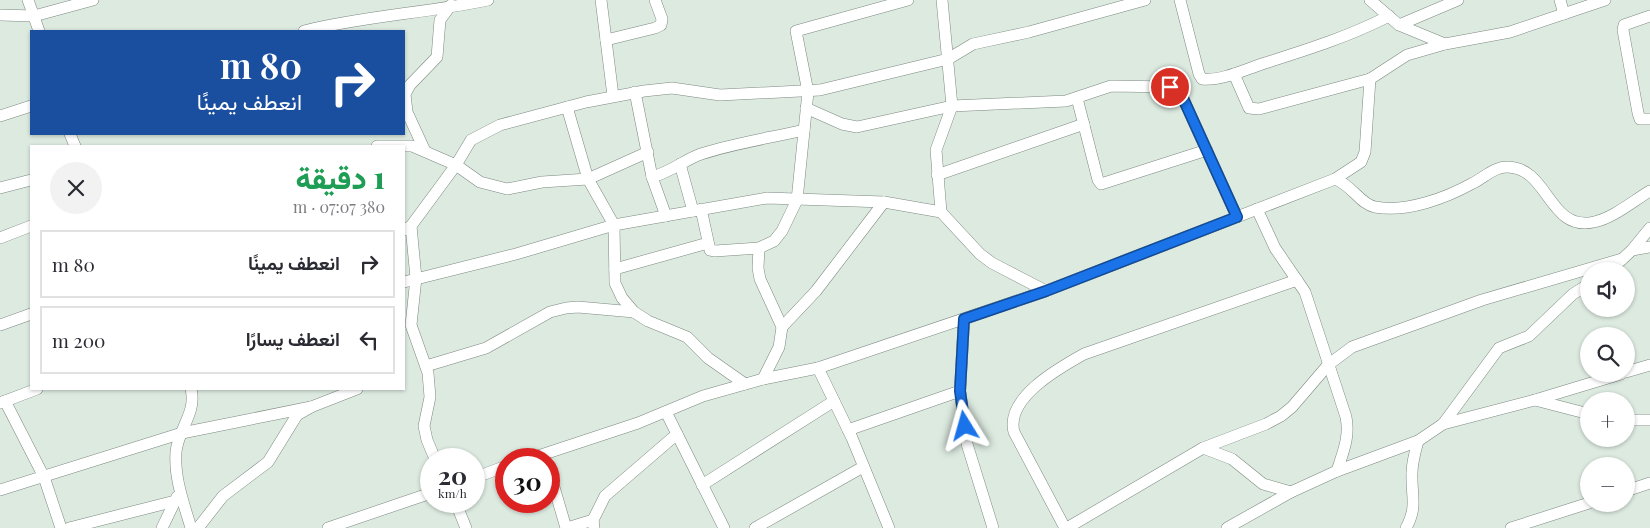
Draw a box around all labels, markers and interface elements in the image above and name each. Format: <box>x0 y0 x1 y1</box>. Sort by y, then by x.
text: 80 m <box>220 41 302 88</box>
icon: right <box>320 50 385 115</box>
pin <box>1149 66 1191 108</box>
icon: arrive <box>1156 73 1184 101</box>
text: انعطف يمينًا <box>197 86 302 116</box>
text: 1 دقيقة <box>295 157 385 197</box>
button: close <box>50 162 102 214</box>
text: 380 m · 07:07 <box>293 196 385 217</box>
text: انعطف يمينًا <box>248 249 340 275</box>
icon: right <box>355 250 383 278</box>
text: 80 m <box>52 251 95 277</box>
map controls <box>1580 262 1635 512</box>
button: sound <box>1580 262 1635 317</box>
text: انعطف يسارًا <box>246 325 340 351</box>
icon: left <box>355 326 383 354</box>
text: 200 m <box>52 327 106 353</box>
button: search <box>1580 327 1635 382</box>
button: + <box>1580 392 1635 447</box>
position arrow <box>938 399 990 451</box>
speed limit sign: 30 <box>495 448 560 513</box>
button: − <box>1580 457 1635 512</box>
text: 20 <box>438 458 467 491</box>
text: km/h <box>438 485 467 501</box>

